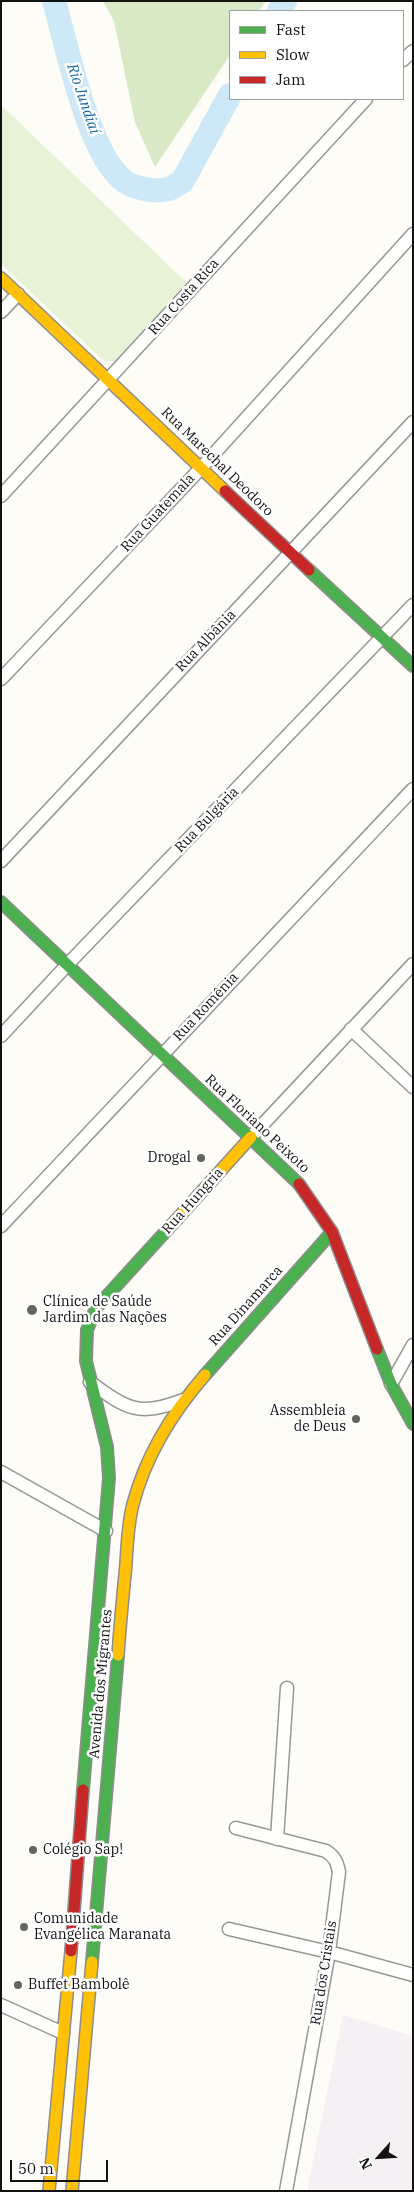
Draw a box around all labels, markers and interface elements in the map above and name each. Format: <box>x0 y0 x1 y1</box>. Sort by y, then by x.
legend <box>229 10 404 100</box>
text: Fast <box>276 20 306 39</box>
text: Slow <box>276 45 309 64</box>
water label: Rio Jundiaí <box>63 61 103 137</box>
text: Jam <box>276 70 305 89</box>
street label: Rua Costa Rica <box>145 255 223 339</box>
street label: Rua Marechal Deodoro <box>157 404 277 520</box>
street label: Rua Guatemala <box>118 471 198 555</box>
street label: Rua Albânia <box>172 606 240 676</box>
street label: Rua Bulgária <box>172 784 242 856</box>
street label: Rua Romênia <box>170 969 242 1045</box>
street label: Rua Floriano Peixoto <box>201 1071 313 1177</box>
place label: Drogal <box>148 1150 191 1166</box>
marker: Drogal <box>195 1152 207 1164</box>
street label: Rua Hungria <box>159 1164 227 1238</box>
street label: Rua Dinamarca <box>206 1263 286 1349</box>
place label: Clínica de Saúde Jardim das Nações <box>43 1294 167 1326</box>
marker: Clínica de Saúde Jardim das Nações <box>25 1303 39 1317</box>
place label: Assembleia de Deus <box>270 1403 346 1435</box>
marker: Assembleia de Deus <box>350 1413 362 1425</box>
street label: Avenida dos Migrantes <box>86 1609 116 1759</box>
place label: Colégio Sap! <box>43 1842 123 1858</box>
marker: Colégio Sap! <box>27 1844 39 1856</box>
place label: Comunidade Evangélica Maranata <box>34 1911 171 1944</box>
street label: Rua dos Cristais <box>307 1920 341 2026</box>
marker: Comunidade Evangélica Maranata <box>18 1921 30 1933</box>
place label: Buffet Bambolê <box>28 1977 130 1993</box>
marker: Buffet Bambolê <box>12 1979 24 1991</box>
north arrow <box>354 2132 404 2182</box>
scale bar <box>12 2150 110 2182</box>
text: N <box>355 2155 376 2173</box>
text: 50 m <box>18 2159 54 2178</box>

